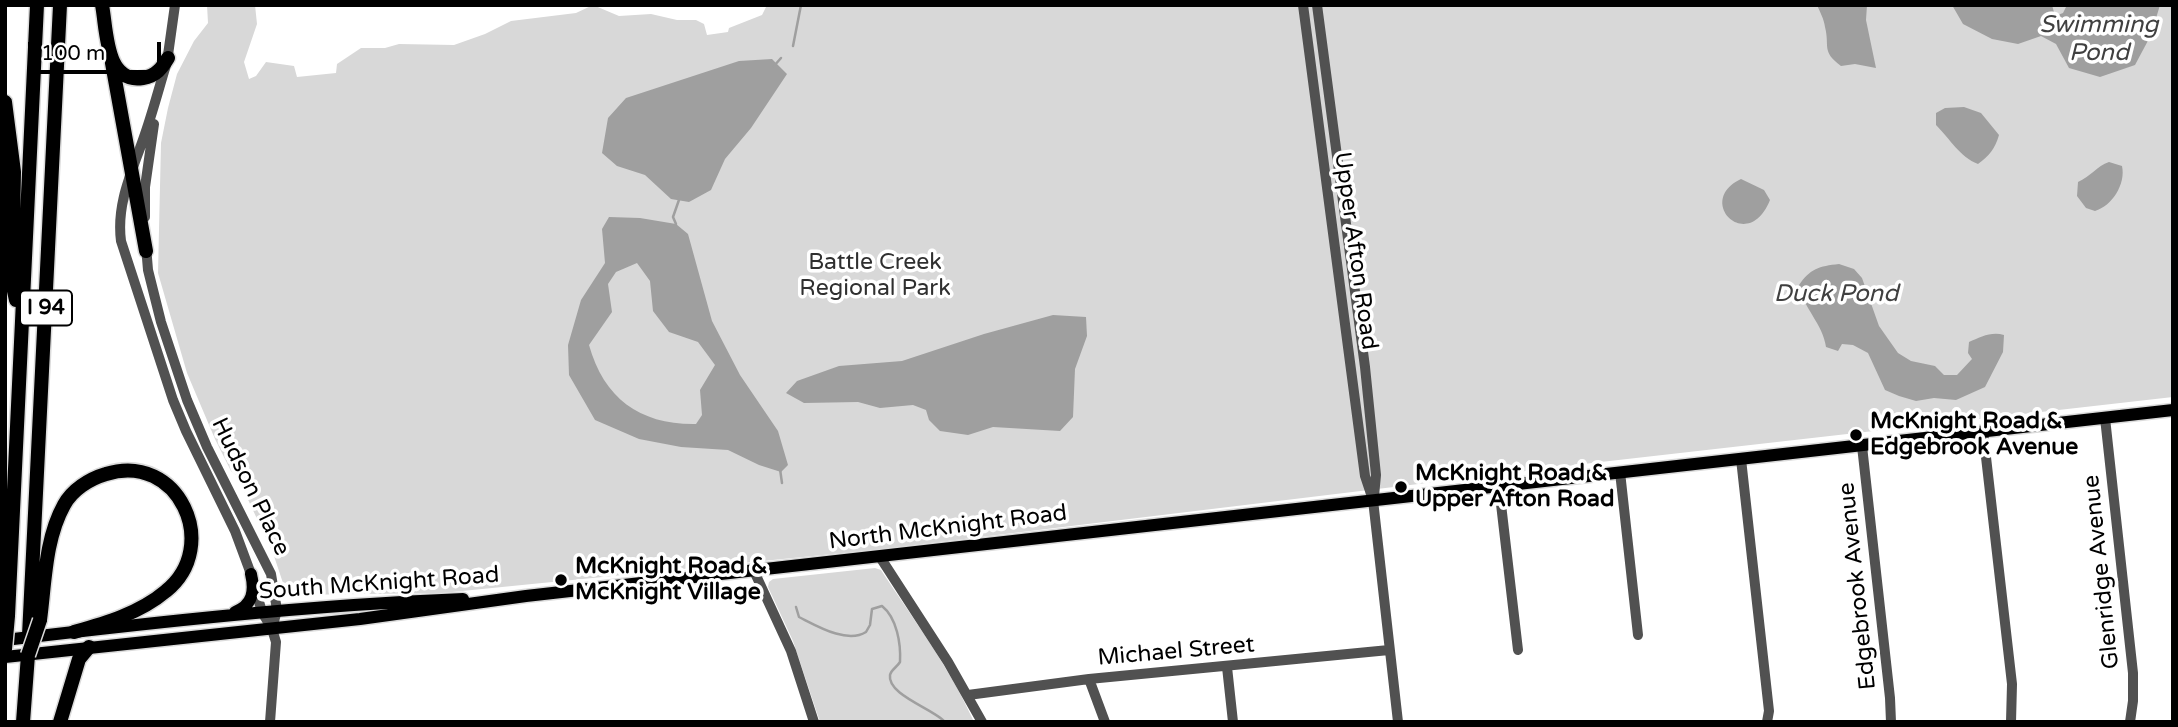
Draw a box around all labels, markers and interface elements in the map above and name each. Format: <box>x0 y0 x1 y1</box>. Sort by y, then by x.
water label: Swimming Pond <box>2040 12 2158 68</box>
scale bar <box>32 28 164 72</box>
text: 100 m <box>41 41 105 66</box>
street label: Upper Afton Road <box>1327 150 1383 352</box>
park label: Battle Creek Regional Park <box>799 249 951 303</box>
water label: Duck Pond <box>1774 281 1898 309</box>
road number: I 94 <box>20 290 72 326</box>
place label: McKnight Road & Edgebrook Avenue <box>1870 408 2078 462</box>
street label: Hudson Place <box>205 414 295 560</box>
marker: McKnight Road & Edgebrook Avenue <box>1848 427 1864 443</box>
place label: McKnight Road & Upper Afton Road <box>1415 460 1614 514</box>
street label: Glenridge Avenue <box>2078 474 2126 670</box>
marker: McKnight Road & Upper Afton Road <box>1393 479 1409 495</box>
street label: Edgebrook Avenue <box>1833 481 1883 691</box>
street label: North McKnight Road <box>827 500 1069 556</box>
place label: McKnight Road & McKnight Village <box>575 553 768 607</box>
street label: South McKnight Road <box>258 562 500 606</box>
marker: McKnight Road & McKnight Village <box>553 572 569 588</box>
street label: Michael Street <box>1096 631 1256 673</box>

